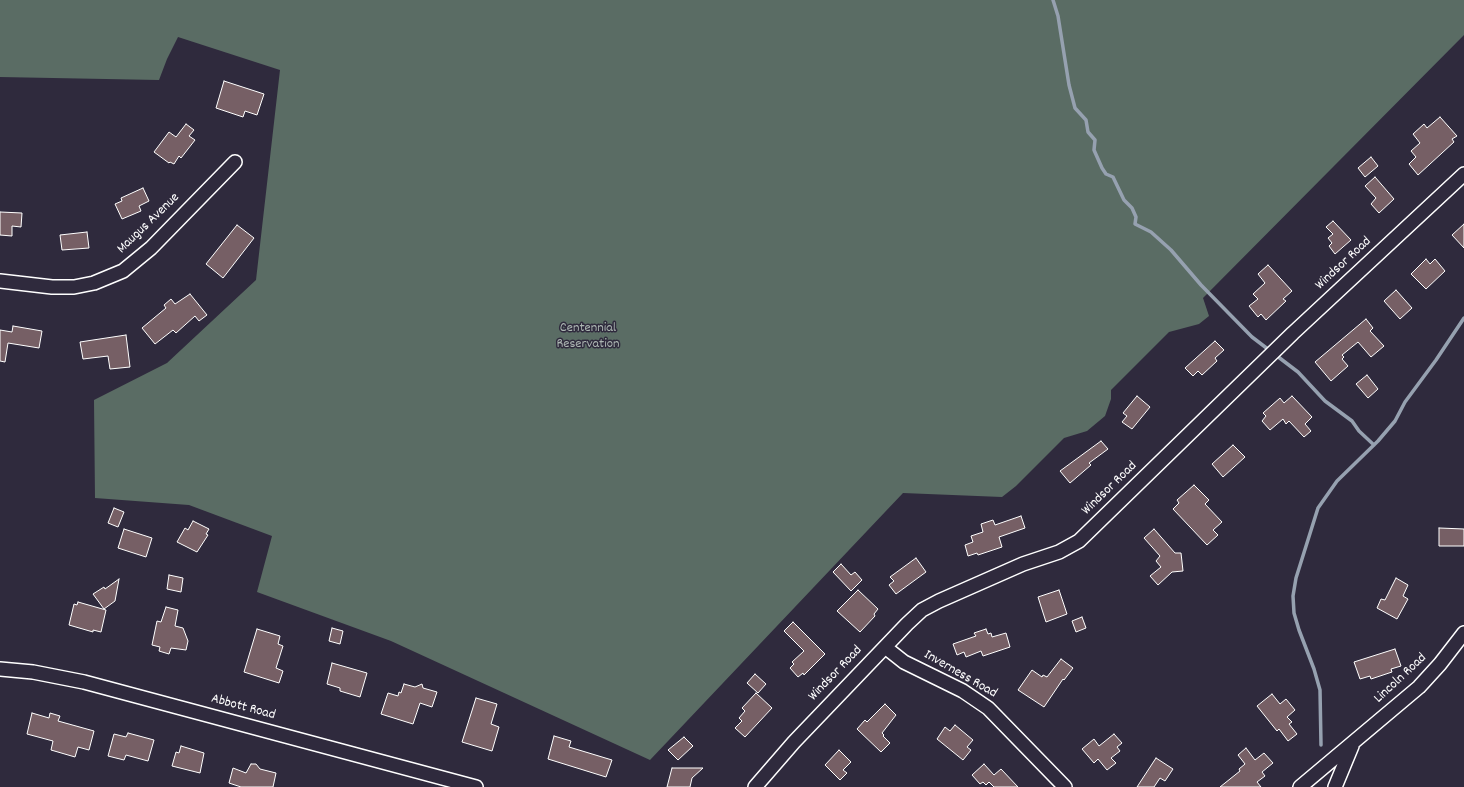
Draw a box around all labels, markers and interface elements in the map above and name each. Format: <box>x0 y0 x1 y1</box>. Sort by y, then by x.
street label: Maugus Avenue <box>114 190 184 258</box>
street label: Windsor Road <box>1313 234 1375 294</box>
park label: Centennial Reservation <box>556 321 620 354</box>
street label: Windsor Road <box>1079 459 1141 519</box>
street label: Windsor Road <box>806 643 866 705</box>
street label: Inverness Road <box>920 647 1000 703</box>
street label: Lincoln Road <box>1371 650 1431 708</box>
street label: Abbott Road <box>209 691 277 725</box>

